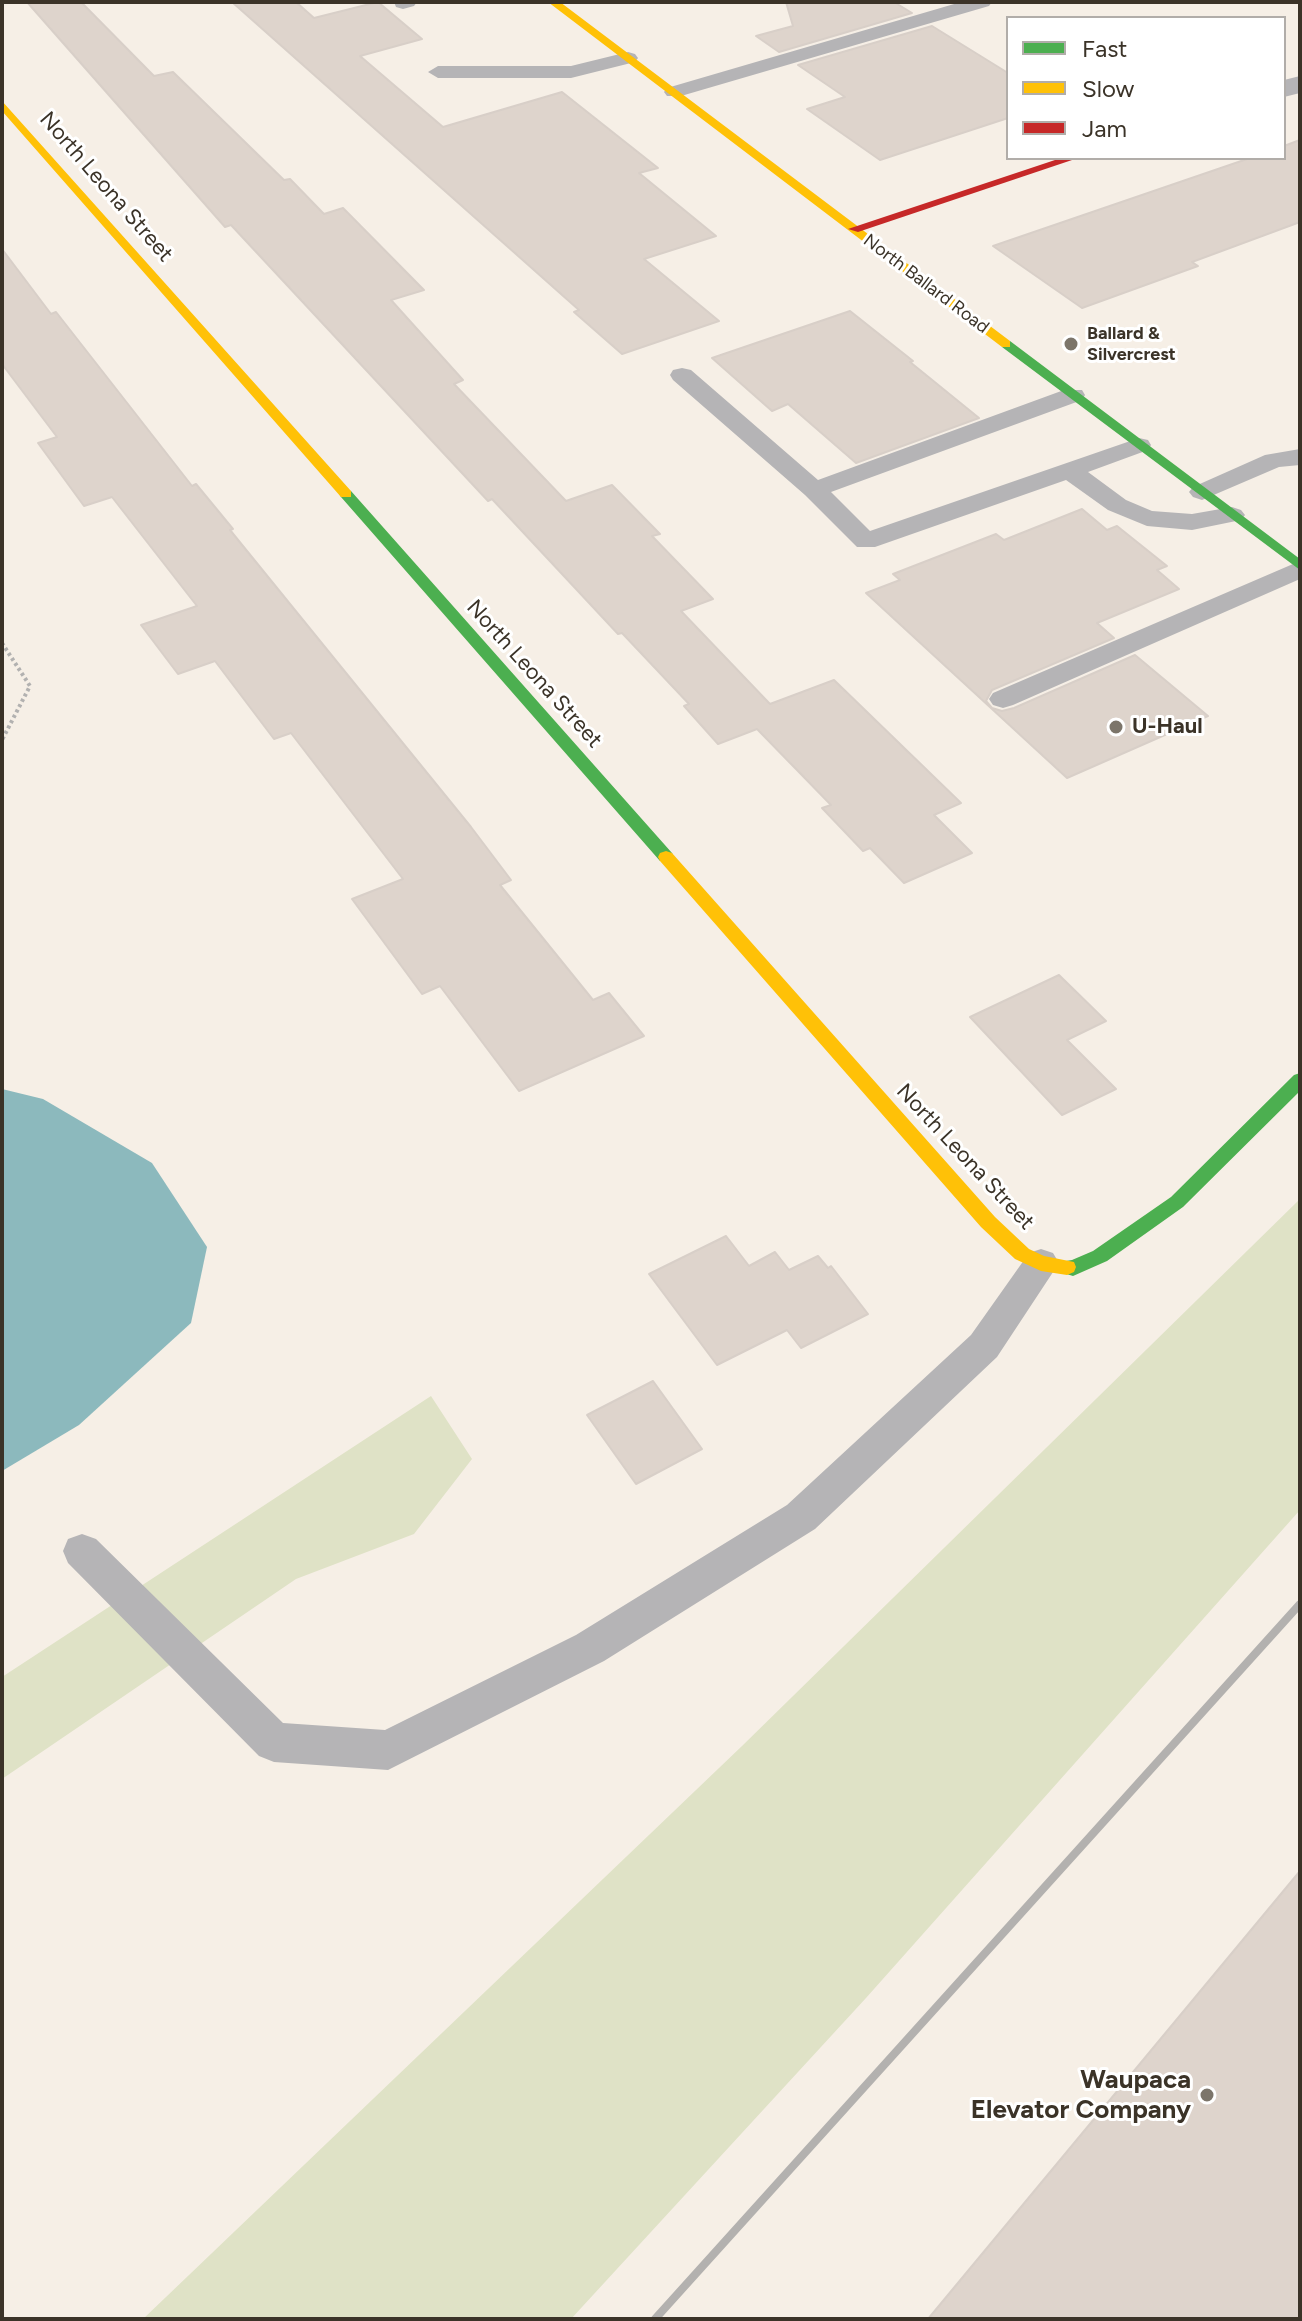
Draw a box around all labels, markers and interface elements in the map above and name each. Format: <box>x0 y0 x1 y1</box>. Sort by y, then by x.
legend <box>1006 16 1286 160</box>
text: Fast <box>1082 34 1127 63</box>
text: Slow <box>1082 74 1134 103</box>
street label: North Leona Street <box>34 107 178 267</box>
text: Jam <box>1082 114 1127 143</box>
street label: North Ballard Road <box>859 230 993 338</box>
place label: Ballard & Silvercrest <box>1087 323 1176 366</box>
marker: Ballard & Silvercrest <box>1062 335 1080 353</box>
street label: North Leona Street <box>461 595 607 753</box>
place label: U-Haul <box>1132 714 1203 740</box>
marker: U-Haul <box>1107 718 1125 736</box>
street label: North Leona Street <box>891 1079 1039 1235</box>
place label: Waupaca Elevator Company <box>971 2064 1191 2126</box>
marker: Waupaca Elevator Company <box>1198 2086 1216 2104</box>

